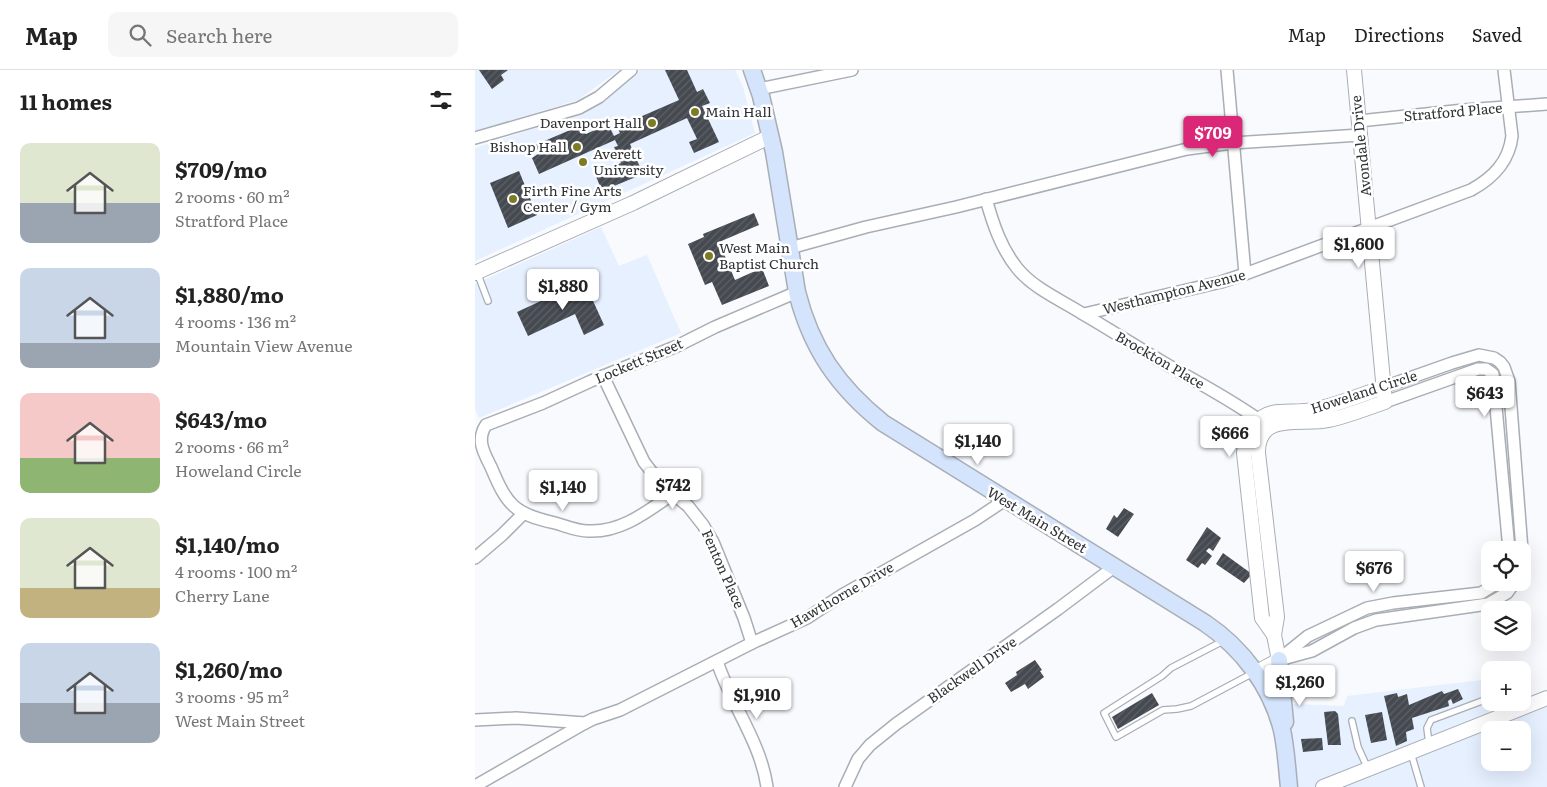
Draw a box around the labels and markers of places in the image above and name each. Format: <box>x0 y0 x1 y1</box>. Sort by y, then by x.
place label: Main Hall <box>705 101 772 121</box>
marker: Main Hall <box>689 106 701 118</box>
place label: Davenport Hall <box>540 112 642 132</box>
pin: $709 <box>1183 116 1243 158</box>
marker: Davenport Hall <box>646 117 658 129</box>
place label: Bishop Hall <box>489 136 567 156</box>
marker: Bishop Hall <box>571 141 583 153</box>
place label: Averett University <box>593 143 664 179</box>
marker: Averett University <box>577 156 589 168</box>
place label: Firth Fine Arts Center / Gym <box>523 180 621 216</box>
marker: Firth Fine Arts Center / Gym <box>507 193 519 205</box>
pin: $1,600 <box>1318 226 1400 269</box>
place label: West Main Baptist Church <box>719 237 819 273</box>
marker: West Main Baptist Church <box>703 250 715 262</box>
pin: $1,880 <box>522 268 604 311</box>
pin: $643 <box>1455 376 1515 418</box>
pin: $666 <box>1200 416 1260 458</box>
pin: $1,140 <box>937 424 1019 466</box>
pin: $742 <box>643 468 703 510</box>
pin: $1,140 <box>522 470 604 512</box>
pin: $676 <box>1344 550 1404 593</box>
pin: $1,260 <box>1259 664 1341 707</box>
pin: $1,910 <box>716 678 798 720</box>

